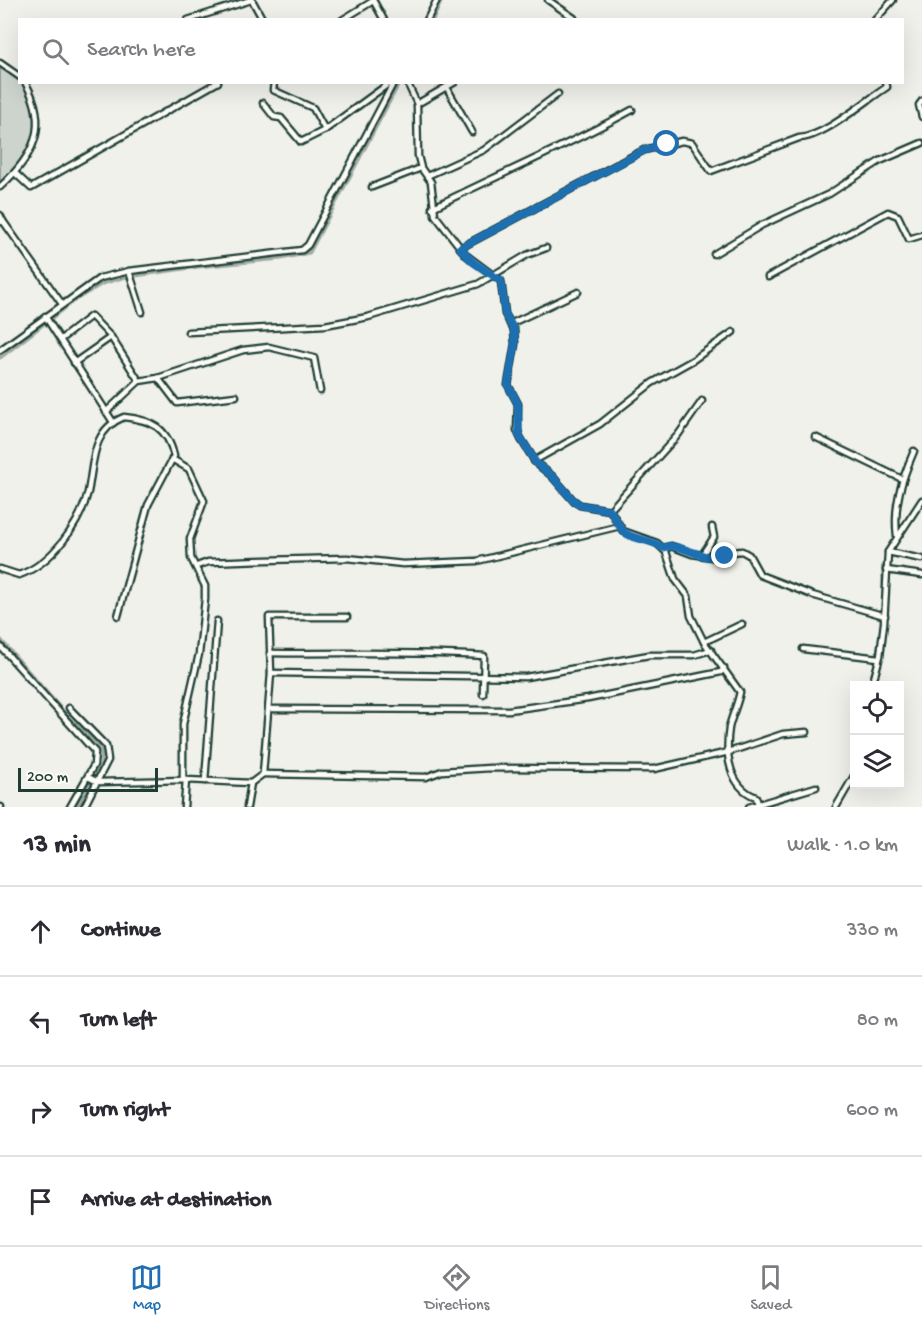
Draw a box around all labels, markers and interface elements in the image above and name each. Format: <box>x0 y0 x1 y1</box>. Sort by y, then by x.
search box <box>18 18 904 84</box>
icon: search <box>39 35 72 68</box>
text: Search here <box>87 38 195 64</box>
route start <box>653 130 679 156</box>
route end <box>711 542 737 568</box>
map controls <box>850 681 904 789</box>
button: locate <box>850 681 904 735</box>
button: layers <box>850 735 904 789</box>
scale bar <box>18 765 158 792</box>
text: 200 m <box>27 769 68 788</box>
text: 13 min <box>24 831 91 862</box>
text: Walk · 1.0 km <box>787 835 898 858</box>
icon: ahead <box>24 915 57 948</box>
text: Continue <box>81 918 161 944</box>
text: 330 m <box>847 920 898 943</box>
icon: left <box>24 1005 57 1038</box>
text: Turn left <box>81 1008 155 1034</box>
text: 80 m <box>857 1010 898 1033</box>
icon: right <box>24 1095 57 1128</box>
text: Turn right <box>81 1098 169 1124</box>
text: 600 m <box>846 1100 898 1123</box>
icon: arrive <box>24 1185 57 1218</box>
text: Arrive at destination <box>81 1188 271 1214</box>
tab: Map <box>130 1261 163 1316</box>
tab: Directions <box>424 1261 490 1316</box>
tab: Saved <box>750 1261 791 1316</box>

